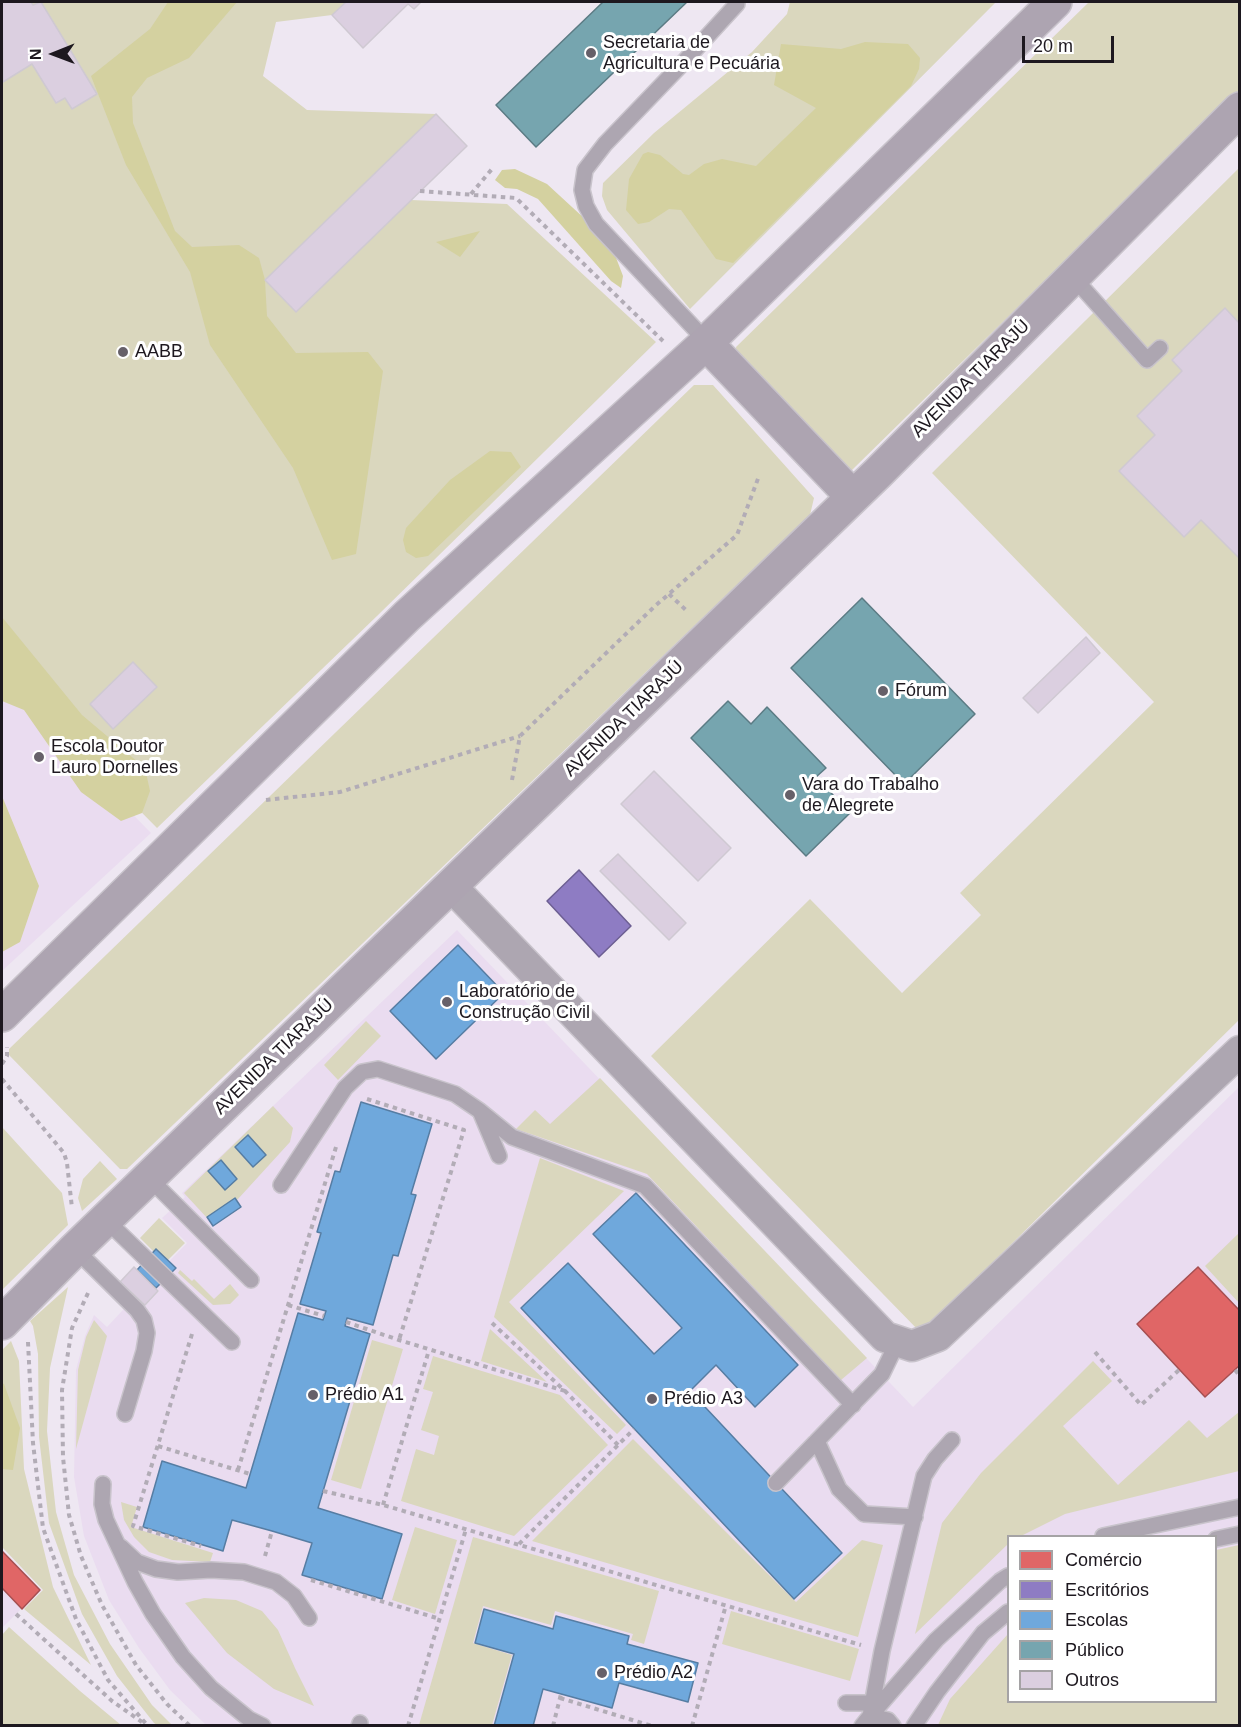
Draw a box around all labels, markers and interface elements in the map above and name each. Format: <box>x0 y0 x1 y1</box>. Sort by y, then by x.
north arrow <box>24 24 84 84</box>
scale bar <box>1025 24 1116 62</box>
place label: Secretaria de Agricultura e Pecuária <box>603 32 780 74</box>
text: 20 m <box>1033 36 1073 56</box>
marker: Secretaria de Agricultura e Pecuária <box>584 46 598 60</box>
text: N <box>27 48 44 60</box>
street label: AVENIDA TIARAJÚ <box>908 316 1034 442</box>
place label: AABB <box>135 341 183 363</box>
marker: AABB <box>116 345 130 359</box>
street label: AVENIDA TIARAJÚ <box>560 656 688 782</box>
place label: Fórum <box>895 680 947 702</box>
marker: Fórum <box>876 684 890 698</box>
place label: Escola Doutor Lauro Dornelles <box>51 736 178 778</box>
marker: Escola Doutor Lauro Dornelles <box>32 750 46 764</box>
place label: Vara do Trabalho de Alegrete <box>802 774 939 816</box>
marker: Vara do Trabalho de Alegrete <box>783 788 797 802</box>
place label: Laboratório de Construção Civil <box>459 981 590 1024</box>
street label: AVENIDA TIARAJÚ <box>210 994 338 1120</box>
marker: Laboratório de Construção Civil <box>440 995 454 1009</box>
place label: Prédio A1 <box>325 1384 404 1406</box>
marker: Prédio A1 <box>306 1388 320 1402</box>
place label: Prédio A3 <box>664 1388 743 1410</box>
marker: Prédio A3 <box>645 1392 659 1406</box>
legend <box>1007 1535 1217 1703</box>
text: Comércio <box>1065 1550 1142 1570</box>
text: Escritórios <box>1065 1580 1149 1600</box>
text: Escolas <box>1065 1610 1128 1630</box>
text: Público <box>1065 1640 1124 1660</box>
place label: Prédio A2 <box>614 1662 693 1684</box>
marker: Prédio A2 <box>595 1666 609 1680</box>
text: Outros <box>1065 1670 1119 1690</box>

